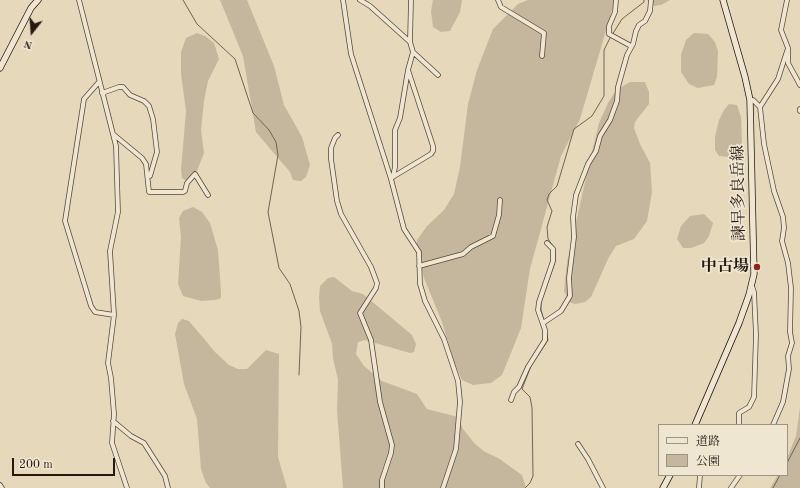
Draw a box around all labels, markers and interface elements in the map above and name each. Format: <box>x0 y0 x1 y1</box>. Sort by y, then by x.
north arrow <box>12 12 52 52</box>
text: N <box>23 37 34 50</box>
street label: 諫早多良岳線 <box>729 145 749 241</box>
place label: 中古場 <box>701 257 749 277</box>
marker: 中古場 <box>752 262 762 272</box>
legend <box>658 424 788 476</box>
text: 道路 <box>696 436 720 448</box>
scale bar <box>14 450 117 476</box>
text: 公園 <box>696 456 720 468</box>
text: 200 m <box>19 459 53 471</box>

